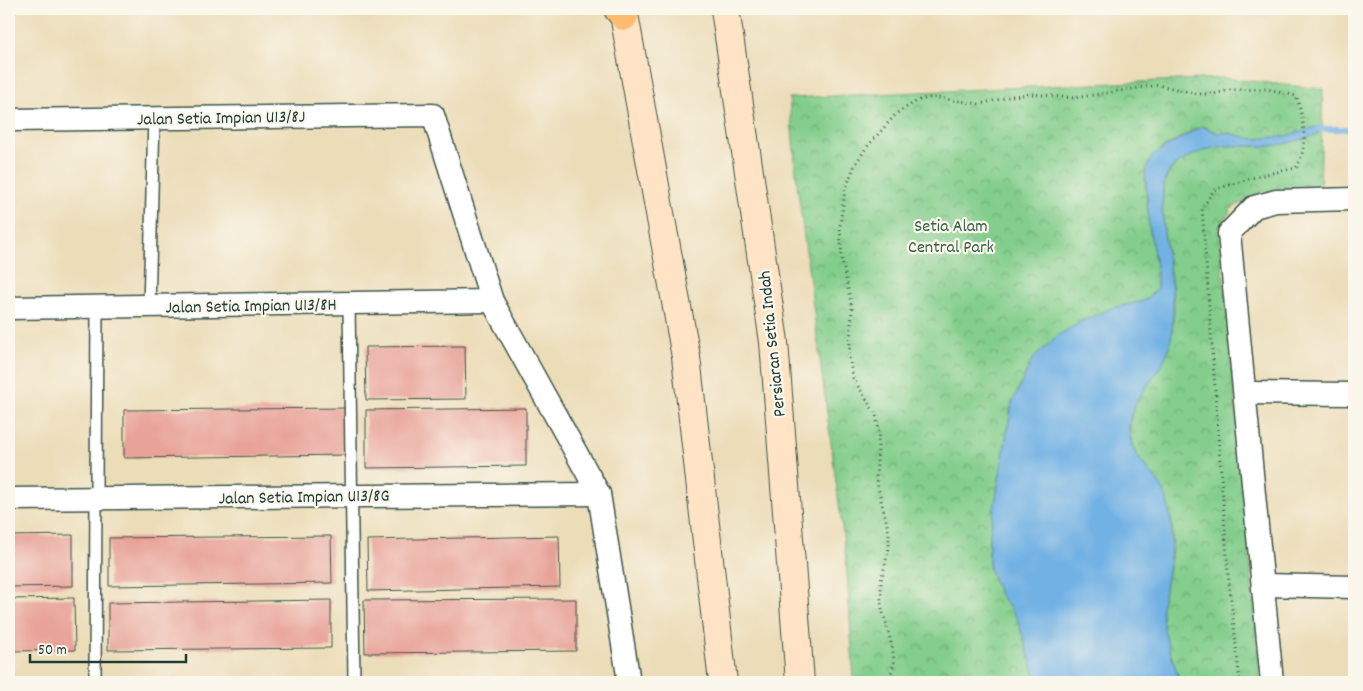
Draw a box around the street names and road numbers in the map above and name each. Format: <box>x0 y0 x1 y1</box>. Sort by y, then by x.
street label: Jalan Setia Impian U13/8J <box>137 106 305 133</box>
street label: Persiaran Setia Indah <box>753 269 794 418</box>
street label: Jalan Setia Impian U13/8H <box>165 294 337 321</box>
street label: Jalan Setia Impian U13/8G <box>218 485 390 512</box>

